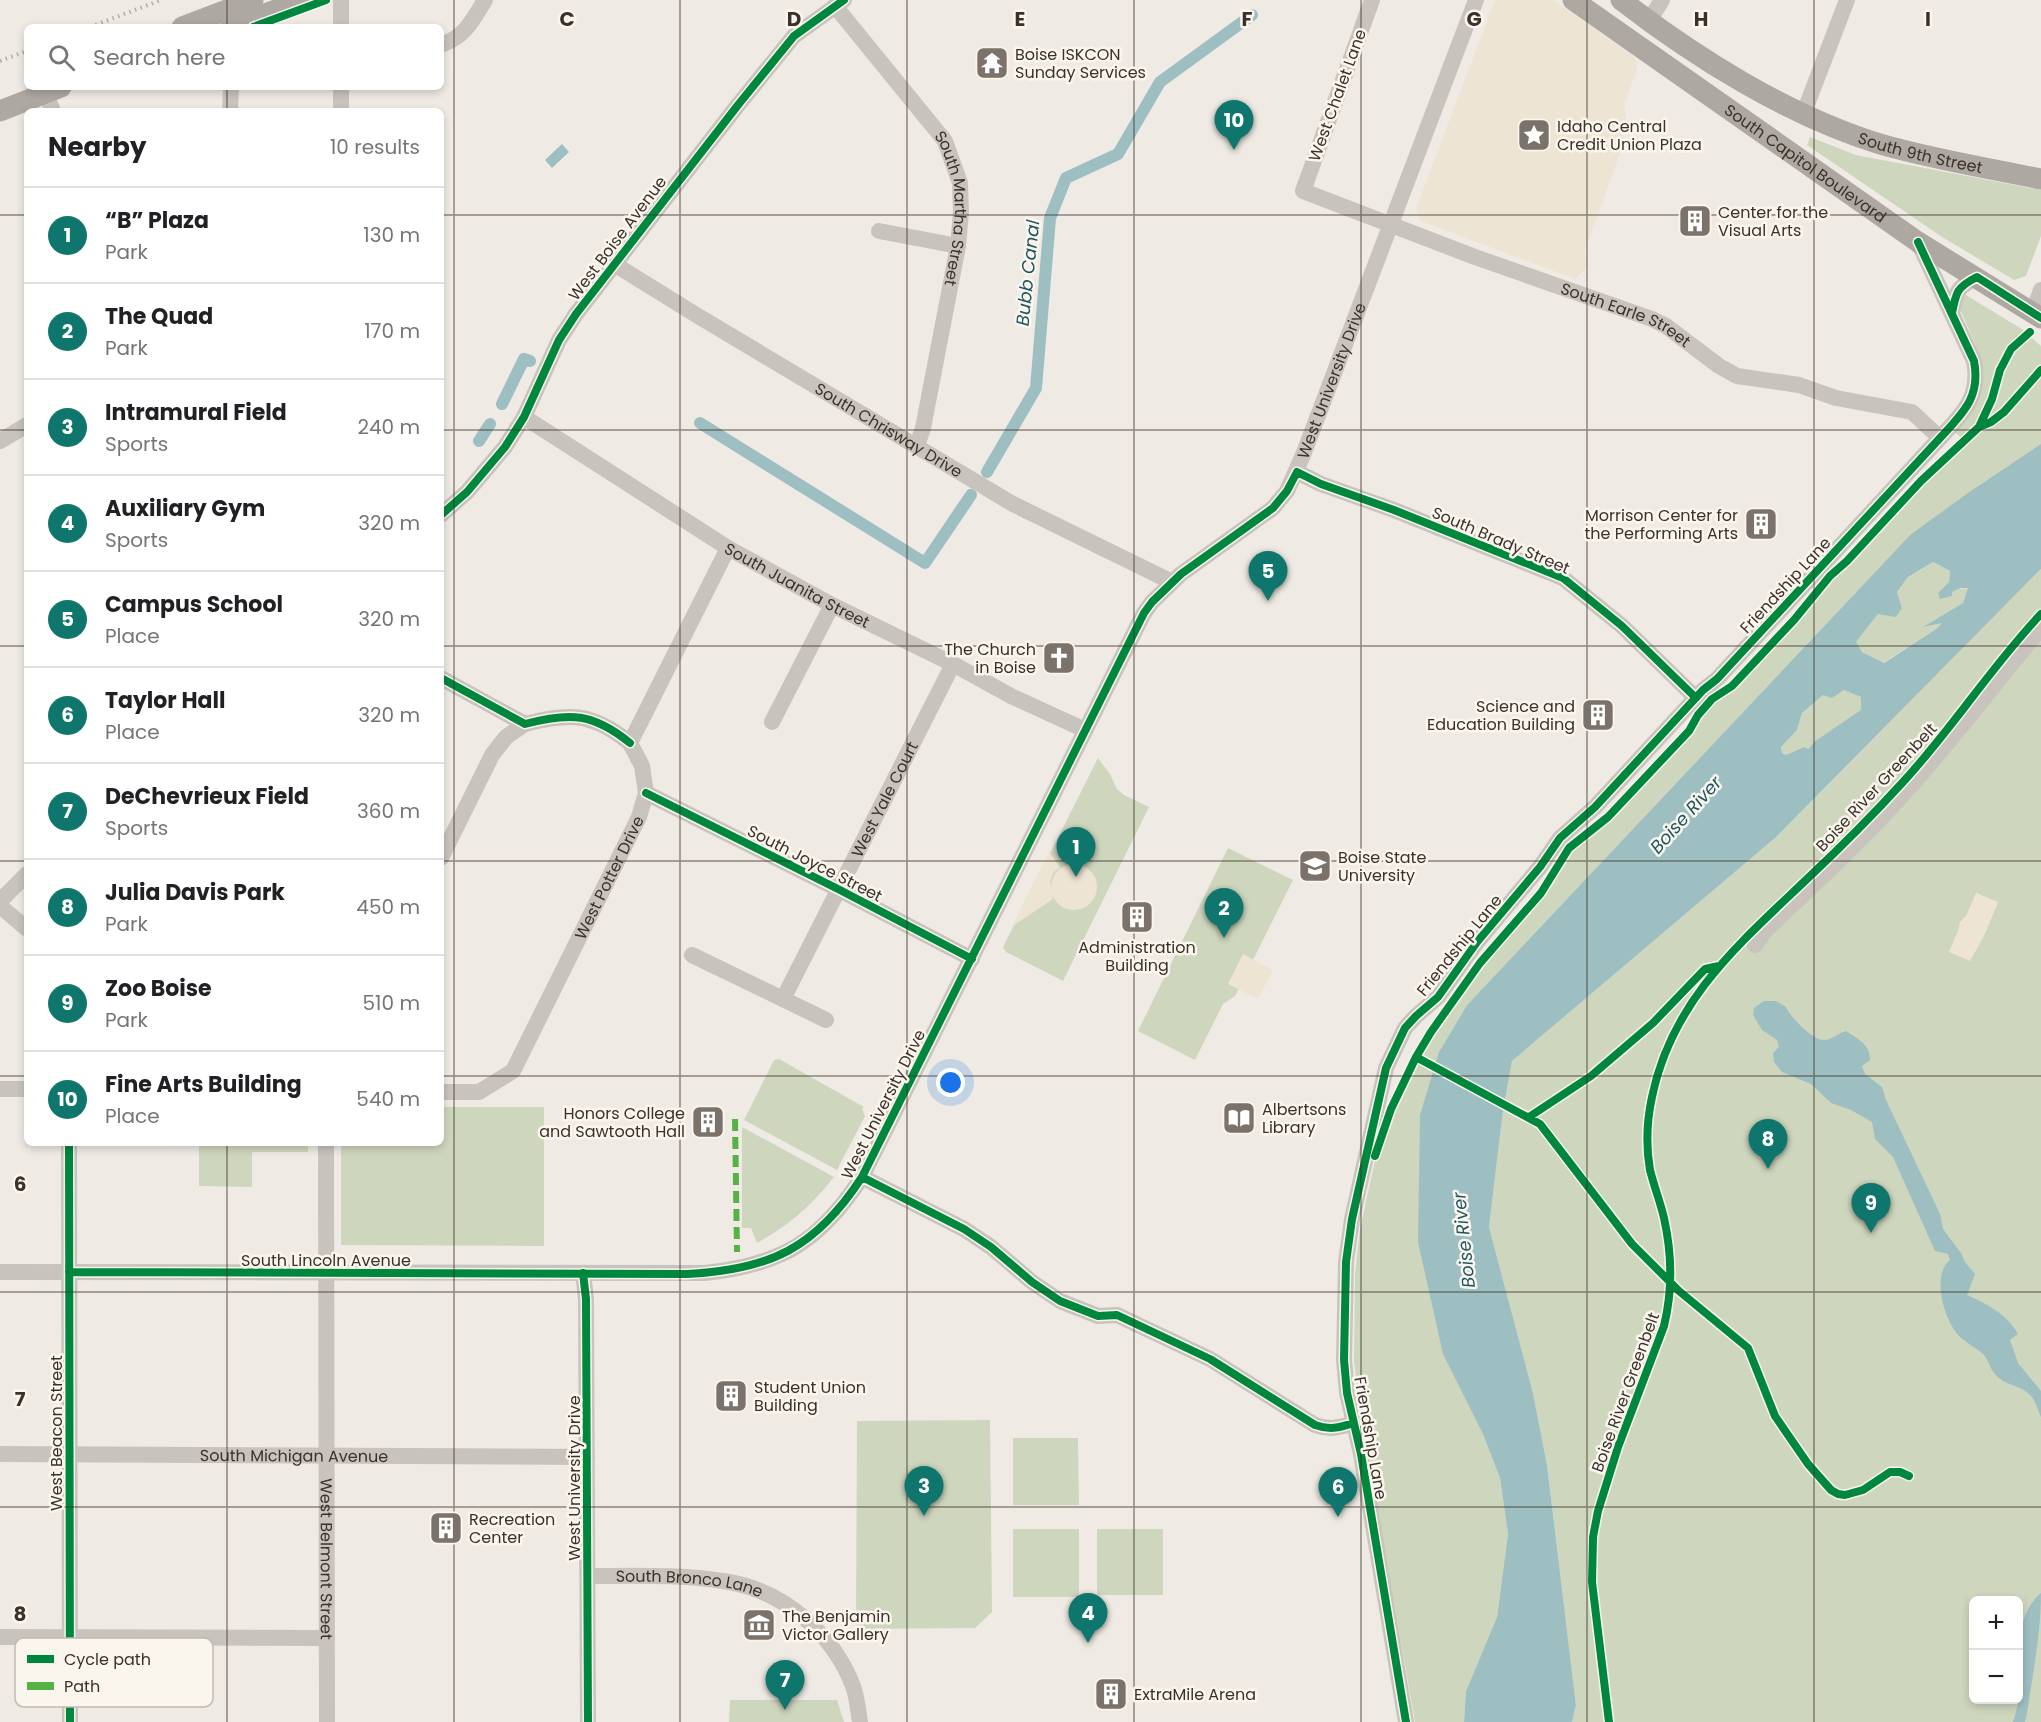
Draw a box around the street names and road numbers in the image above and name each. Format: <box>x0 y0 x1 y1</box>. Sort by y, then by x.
street label: West Chalet Lane <box>1303 26 1372 165</box>
street label: South Capitol Boulevard <box>1719 99 1891 228</box>
street label: South Martha Street <box>929 126 972 288</box>
street label: South 9th Street <box>1855 127 1985 179</box>
street label: West Boise Avenue <box>563 171 672 305</box>
street label: South Earle Street <box>1557 277 1696 353</box>
street label: West University Drive <box>1292 299 1372 462</box>
street label: South Chrisway Drive <box>810 377 967 483</box>
street label: South Brady Street <box>1428 501 1573 580</box>
street label: Friendship Lane <box>1735 532 1836 639</box>
street label: South Juanita Street <box>720 537 874 634</box>
street label: Boise River Greenbelt <box>1811 718 1942 857</box>
street label: West Yale Court <box>846 737 924 861</box>
street label: West Potter Drive <box>569 812 650 943</box>
street label: South Joyce Street <box>743 819 886 908</box>
street label: Friendship Lane <box>1411 890 1508 1001</box>
street label: West University Drive <box>836 1025 931 1183</box>
street label: South Lincoln Avenue <box>241 1249 411 1272</box>
street label: Boise River Greenbelt <box>1586 1309 1665 1475</box>
street label: West Beacon Street <box>45 1355 68 1511</box>
street label: Friendship Lane <box>1348 1375 1393 1501</box>
street label: West University Drive <box>563 1395 586 1561</box>
street label: South Michigan Avenue <box>200 1444 388 1468</box>
street label: West Belmont Street <box>315 1478 338 1640</box>
street label: South Bronco Lane <box>616 1565 767 1603</box>

